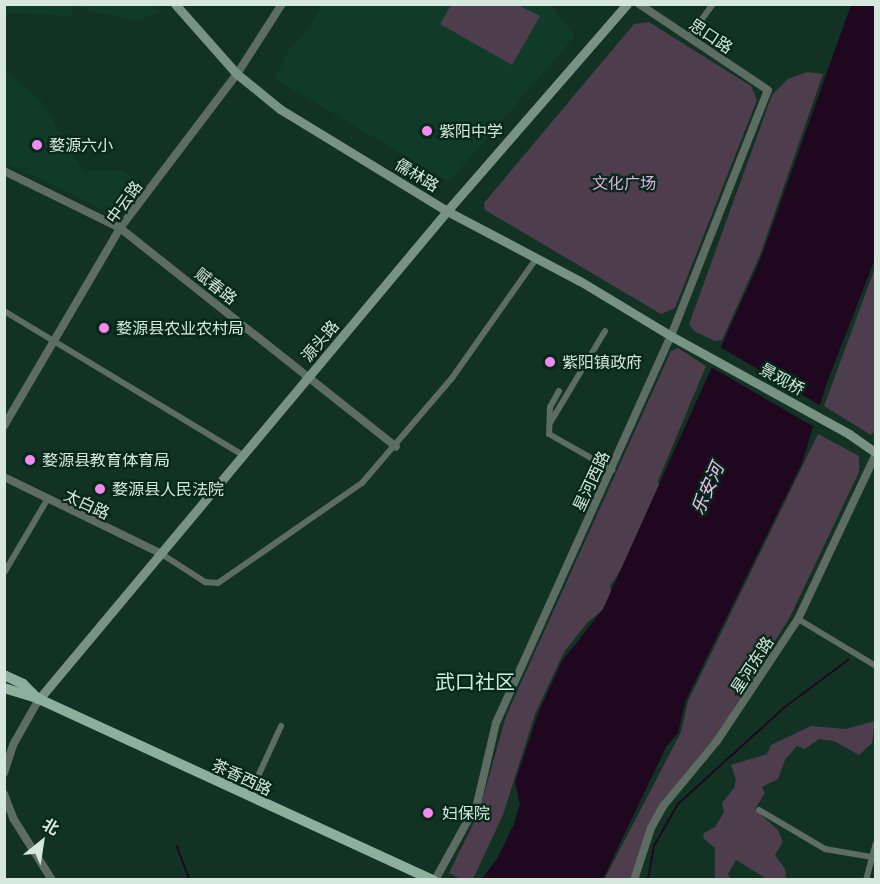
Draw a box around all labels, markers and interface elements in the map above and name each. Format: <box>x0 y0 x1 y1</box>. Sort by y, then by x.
street label: 思口路 <box>686 15 736 57</box>
place label: 紫阳中学 <box>439 121 503 141</box>
marker: 紫阳中学 <box>420 124 434 138</box>
place label: 婺源六小 <box>49 135 113 155</box>
marker: 婺源六小 <box>30 138 44 152</box>
street label: 儒林路 <box>391 154 443 196</box>
park label: 文化广场 <box>592 173 656 193</box>
street label: 中云路 <box>102 177 146 227</box>
street label: 赋春路 <box>191 264 241 308</box>
street label: 源头路 <box>297 316 343 366</box>
place label: 婺源县农业农村局 <box>116 318 244 338</box>
marker: 婺源县农业农村局 <box>97 321 111 335</box>
place label: 紫阳镇政府 <box>562 352 642 372</box>
marker: 紫阳镇政府 <box>543 355 557 369</box>
street label: 景观桥 <box>756 359 808 399</box>
street label: 星河西路 <box>569 448 613 514</box>
place label: 婺源县教育体育局 <box>42 450 170 470</box>
marker: 婺源县教育体育局 <box>23 453 37 467</box>
water label: 乐安河 <box>687 460 729 518</box>
place label: 婺源县人民法院 <box>112 479 224 499</box>
marker: 婺源县人民法院 <box>93 482 107 496</box>
street label: 太白路 <box>61 485 113 523</box>
street label: 星河东路 <box>727 633 777 697</box>
district label: 武口社区 <box>435 669 515 693</box>
street label: 茶香西路 <box>209 755 275 799</box>
place label: 妇保院 <box>442 803 490 823</box>
marker: 妇保院 <box>419 804 437 822</box>
north arrow <box>12 812 72 872</box>
text: 北 <box>39 814 63 839</box>

